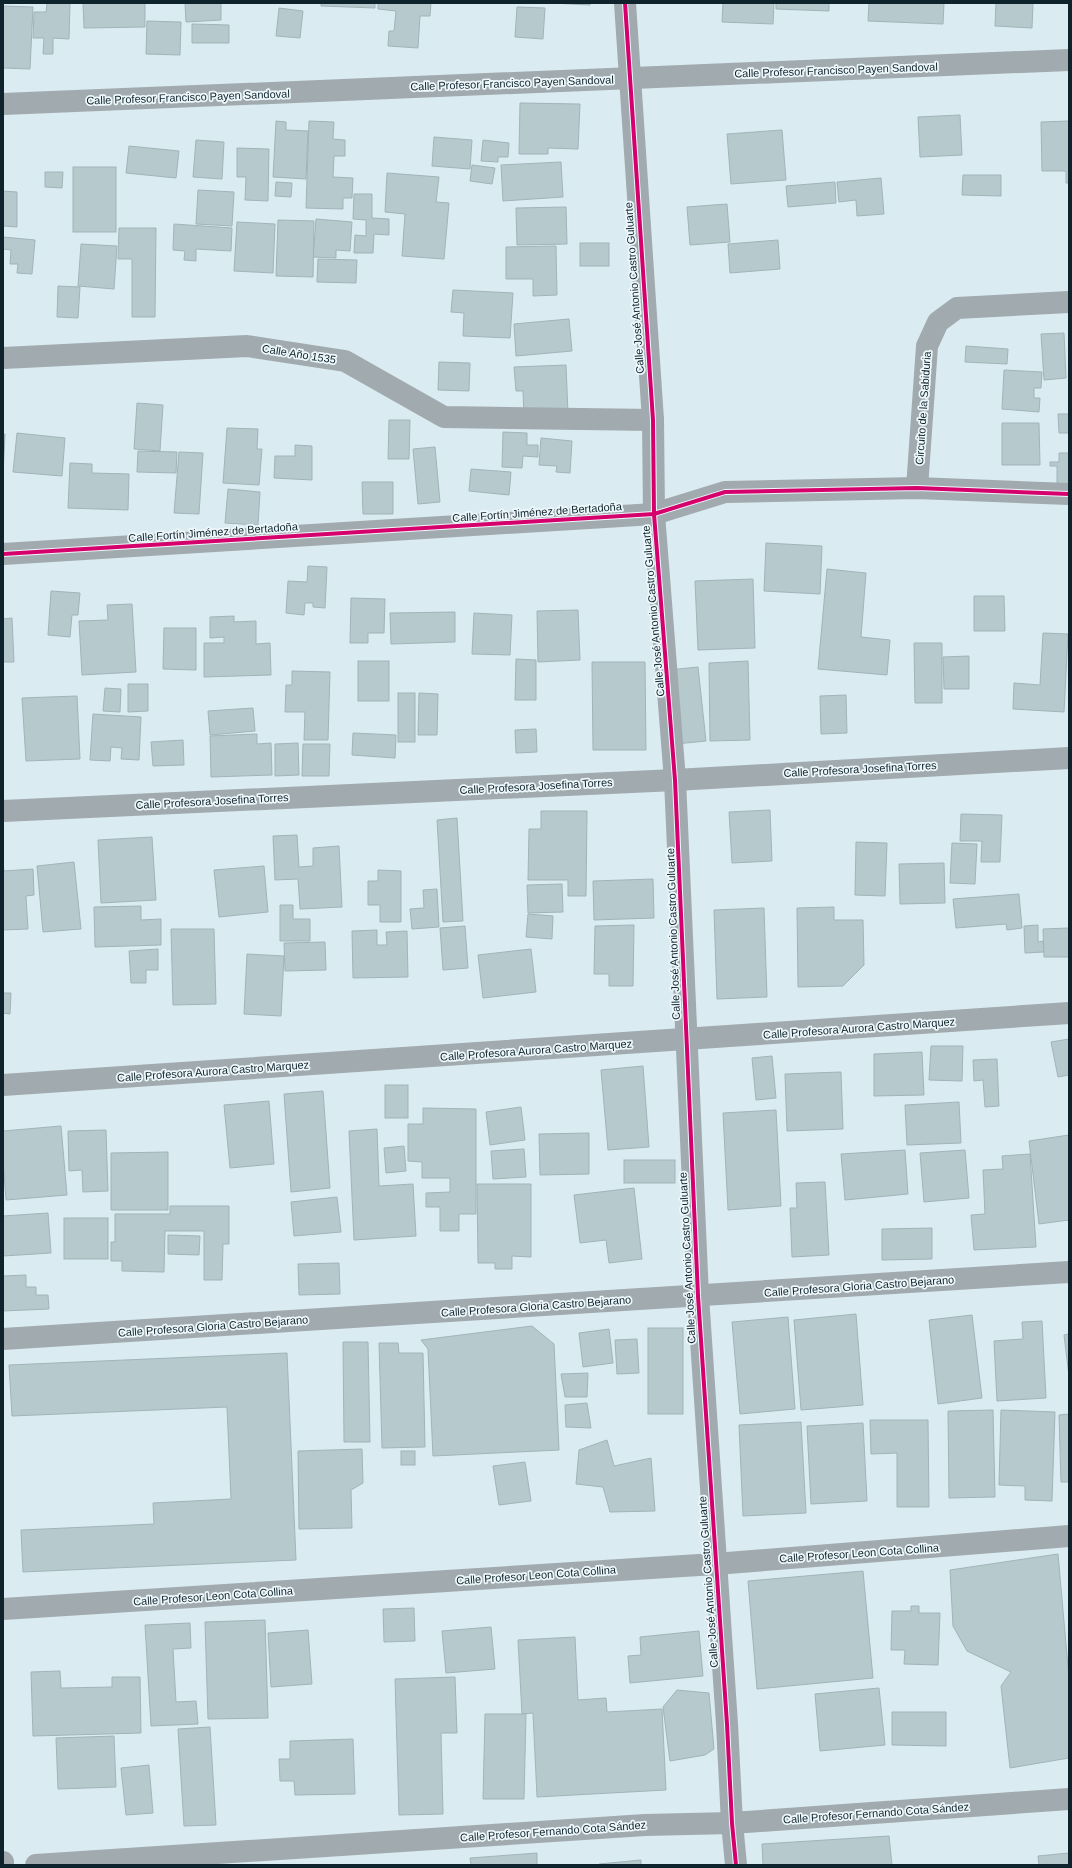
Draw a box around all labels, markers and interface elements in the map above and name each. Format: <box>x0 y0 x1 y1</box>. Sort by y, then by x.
street label: Calle Profesor Francisco Payen Sandoval <box>734 60 938 80</box>
street label: Calle Profesor Francisco Payen Sandoval <box>410 73 614 93</box>
street label: Calle Profesor Francisco Payen Sandoval <box>86 87 290 107</box>
street label: Calle José Antonio Castro Guluarte <box>622 202 646 374</box>
street label: Calle Año 1535 <box>261 342 337 366</box>
street label: Circuito de la Sabiduria <box>913 350 933 465</box>
street label: Calle Fortín Jiménez de Bertadoña <box>452 500 623 524</box>
street label: Calle Fortín Jiménez de Bertadoña <box>128 520 299 544</box>
street label: Calle José Antonio Castro Guluarte <box>640 525 666 697</box>
street label: Calle Profesora Josefina Torres <box>783 759 937 779</box>
street label: Calle Profesora Josefina Torres <box>459 776 613 796</box>
street label: Calle Profesora Josefina Torres <box>135 791 289 811</box>
street label: Calle José Antonio Castro Guluarte <box>664 848 682 1020</box>
street label: Calle Profesora Aurora Castro Marquez <box>763 1015 955 1041</box>
street label: Calle Profesora Aurora Castro Marquez <box>440 1037 632 1063</box>
street label: Calle Profesora Aurora Castro Marquez <box>117 1058 309 1084</box>
street label: Calle José Antonio Castro Guluarte <box>677 1172 697 1344</box>
street label: Calle Profesora Gloria Castro Bejarano <box>763 1273 955 1299</box>
street label: Calle Profesora Gloria Castro Bejarano <box>440 1293 632 1319</box>
street label: Calle Profesora Gloria Castro Bejarano <box>117 1313 309 1339</box>
street label: Calle José Antonio Castro Guluarte <box>696 1496 720 1668</box>
street label: Calle Profesor Leon Cota Collina <box>779 1541 940 1565</box>
street label: Calle Profesor Leon Cota Collina <box>456 1563 617 1587</box>
street label: Calle Profesor Leon Cota Collina <box>133 1584 294 1608</box>
street label: Calle Profesor Fernando Cota Sández <box>783 1801 969 1825</box>
street label: Calle Profesor Fernando Cota Sández <box>460 1819 646 1843</box>

